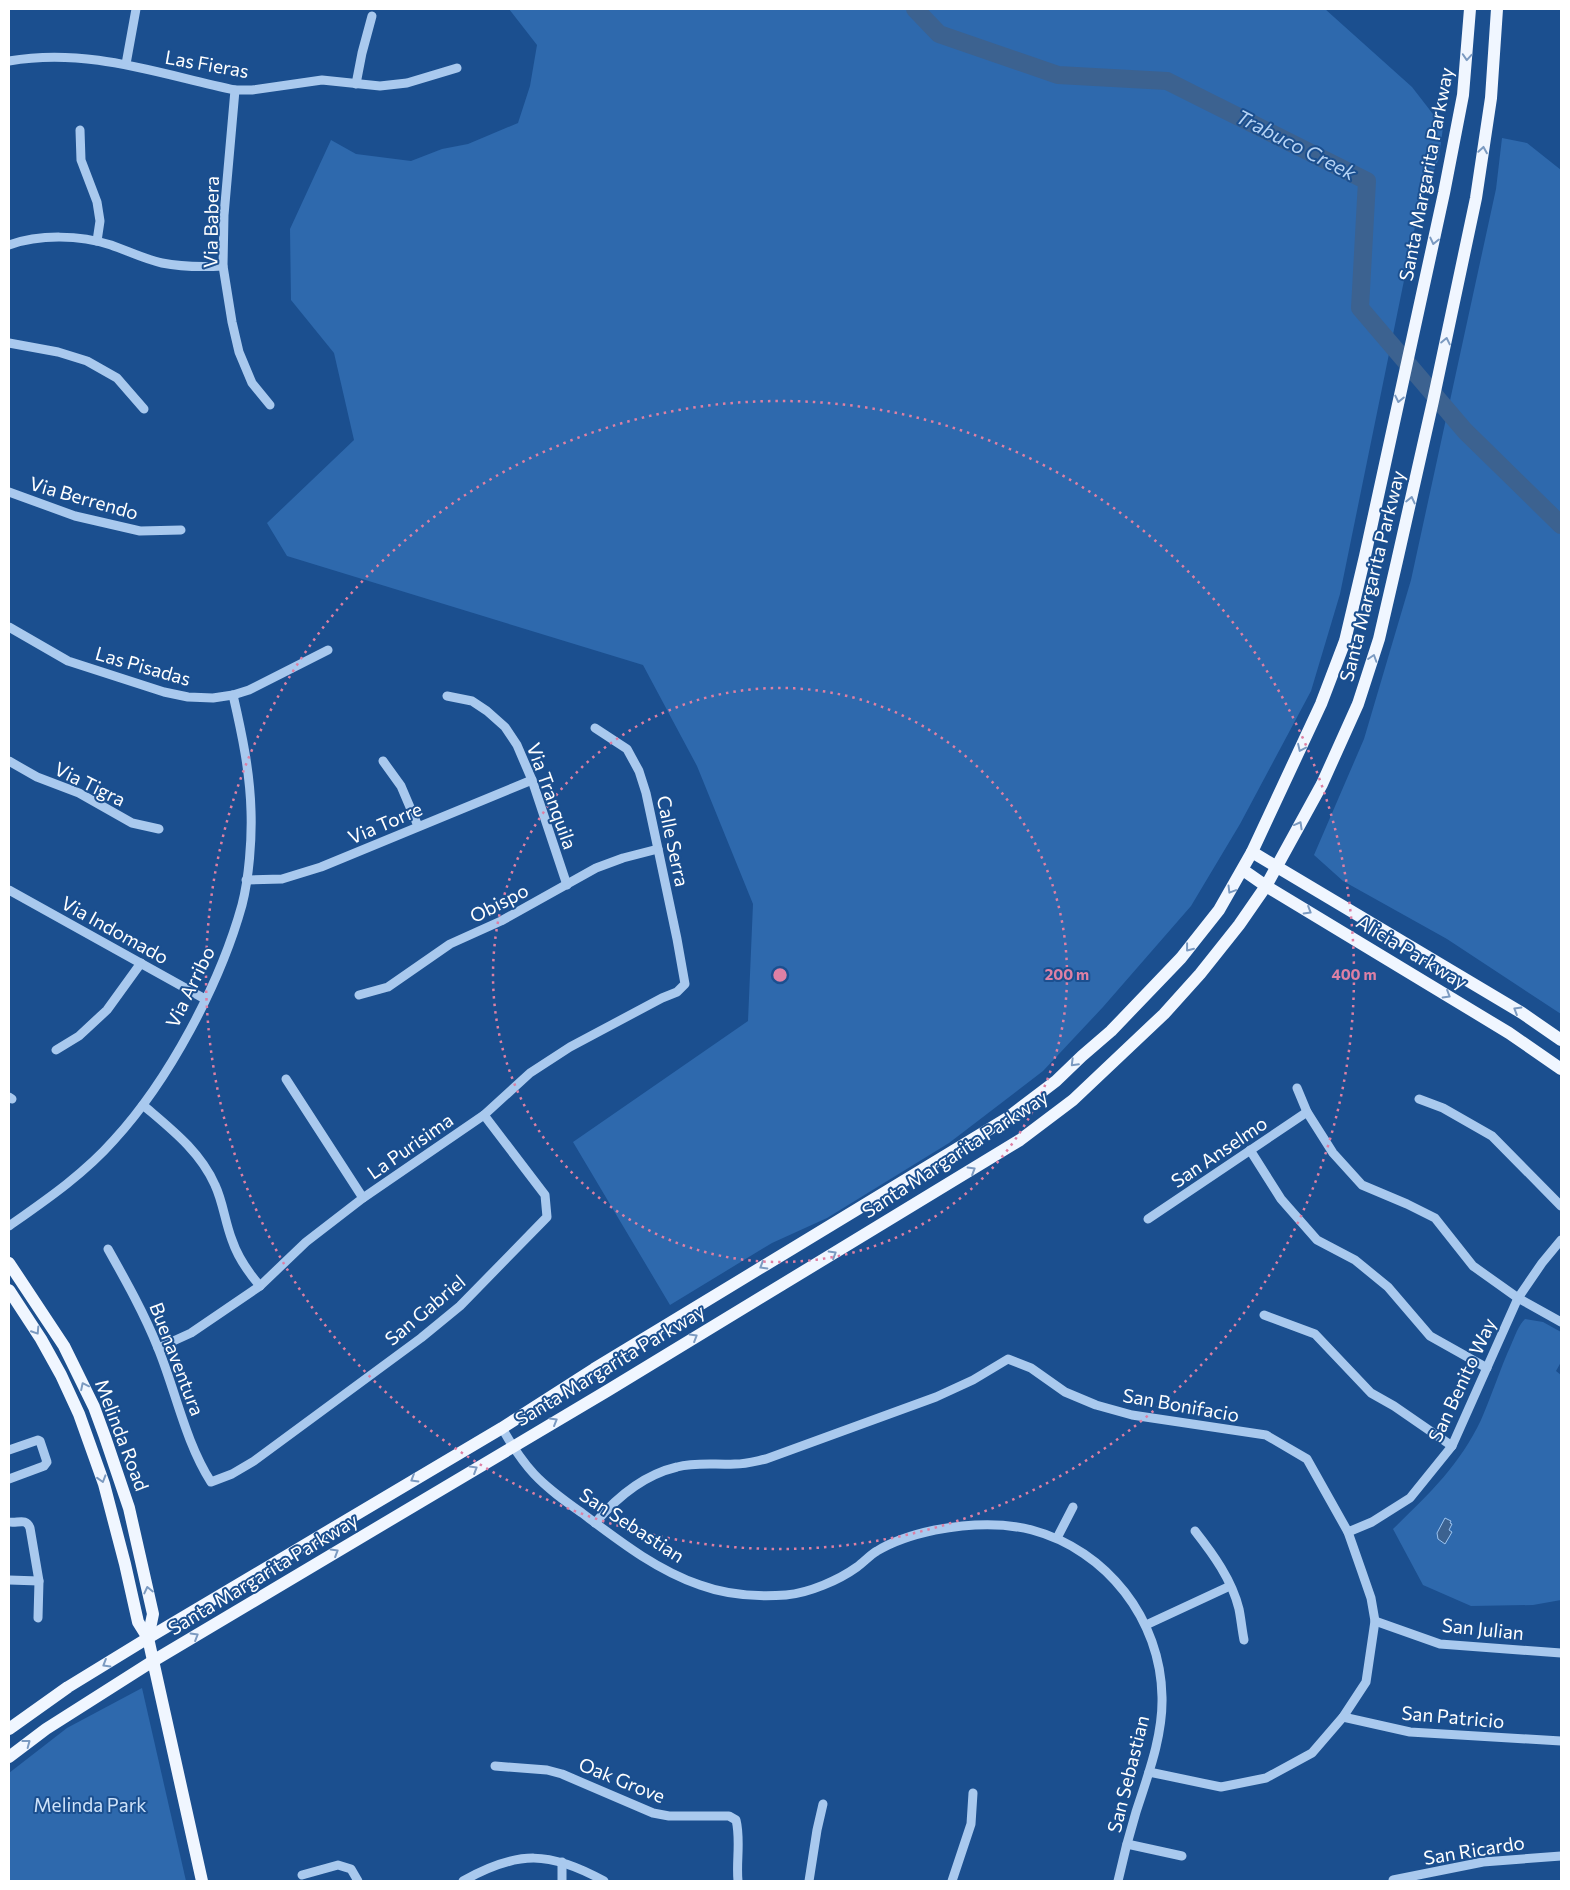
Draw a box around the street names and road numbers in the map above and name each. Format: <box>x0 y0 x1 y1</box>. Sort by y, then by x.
street label: Las Fieras <box>163 45 251 82</box>
street label: Santa Margarita Parkway <box>1394 65 1458 283</box>
street label: Via Babera <box>198 176 223 268</box>
street label: Santa Margarita Parkway <box>1334 468 1409 684</box>
street label: Via Berrendo <box>27 471 141 524</box>
street label: Las Pisadas <box>93 641 193 690</box>
street label: Via Tranquila <box>523 739 582 852</box>
street label: Via Tigra <box>51 757 130 811</box>
street label: Calle Serra <box>653 793 694 888</box>
street label: Via Torre <box>344 797 425 848</box>
street label: Obispo <box>466 878 532 927</box>
street label: Via Indomado <box>58 891 173 968</box>
street label: Alicia Parkway <box>1353 910 1472 994</box>
street label: Via Arribo <box>160 943 219 1031</box>
street label: Santa Margarita Parkway <box>857 1085 1052 1222</box>
street label: La Purisima <box>362 1108 457 1184</box>
street label: San Anselmo <box>1166 1111 1271 1192</box>
street label: San Gabriel <box>380 1269 470 1350</box>
street label: Buenaventura <box>145 1299 210 1419</box>
street label: Santa Margarita Parkway <box>511 1299 709 1430</box>
street label: San Benito Way <box>1423 1314 1500 1445</box>
street label: Melinda Road <box>91 1376 154 1494</box>
street label: San Bonifacio <box>1121 1383 1241 1426</box>
street label: San Sebastian <box>576 1482 689 1567</box>
street label: Santa Margarita Parkway <box>164 1508 362 1639</box>
street label: San Julian <box>1441 1613 1525 1644</box>
street label: San Patricio <box>1401 1701 1506 1732</box>
street label: San Sebastian <box>1102 1713 1153 1835</box>
street label: Oak Grove <box>576 1752 669 1807</box>
street label: San Ricardo <box>1422 1830 1526 1869</box>

